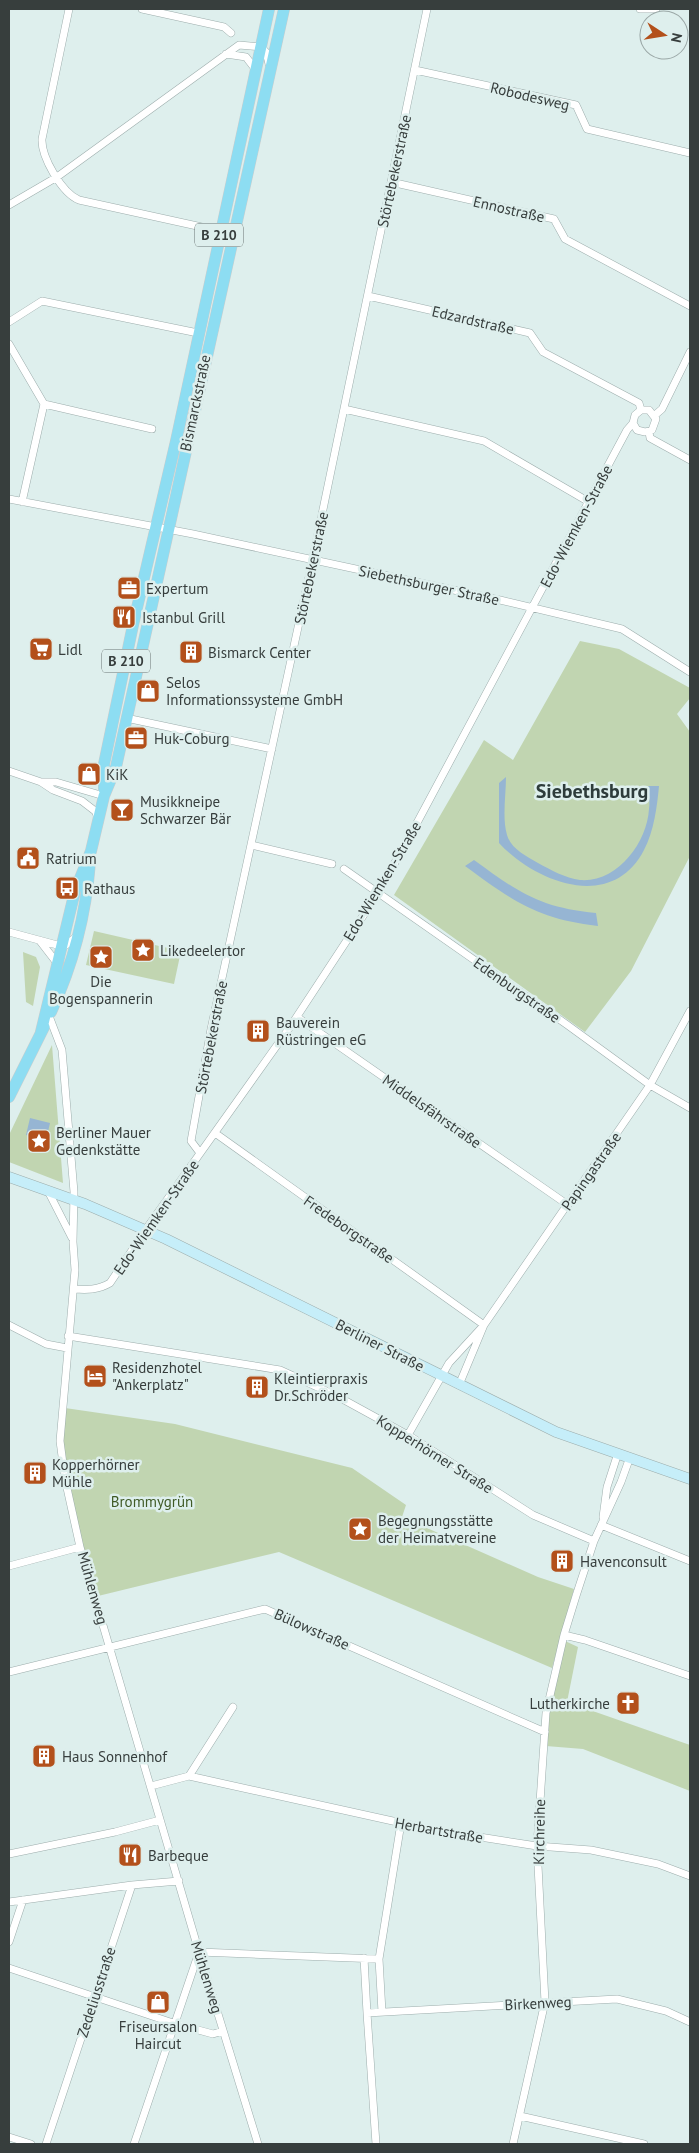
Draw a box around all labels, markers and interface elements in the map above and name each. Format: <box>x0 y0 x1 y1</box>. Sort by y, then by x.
north arrow <box>639 10 689 60</box>
text: N <box>667 31 686 44</box>
street label: Robodesweg <box>489 78 571 114</box>
street label: Störtebekerstraße <box>373 113 415 229</box>
street label: Ennostraße <box>471 192 547 226</box>
road number: B 210 <box>195 224 243 246</box>
street label: Edzardstraße <box>430 301 516 339</box>
street label: Bismarckstraße <box>175 353 215 453</box>
street label: Edo-Wiemken-Straße <box>536 461 616 591</box>
street label: Störtebekerstraße <box>290 510 332 626</box>
street label: Siebethsburger Straße <box>357 561 501 609</box>
office icon: Expertum <box>116 575 142 601</box>
place label: Expertum <box>146 579 208 598</box>
restaurant icon: Istanbul Grill <box>111 604 137 630</box>
place label: Istanbul Grill <box>142 608 226 627</box>
supermarket icon: Lidl <box>28 636 54 662</box>
building icon: Bismarck Center <box>178 639 204 665</box>
place label: Lidl <box>58 640 83 659</box>
place label: Bismarck Center <box>208 643 311 662</box>
road number: B 210 <box>102 649 150 672</box>
place label: Selos Informationssysteme GmbH <box>166 673 343 709</box>
shop icon: Selos Informationssysteme GmbH <box>135 678 161 704</box>
office icon: Huk-Coburg <box>123 725 149 751</box>
place label: Huk-Coburg <box>154 729 229 748</box>
shop icon: KiK <box>76 761 102 787</box>
place label: KiK <box>106 765 128 784</box>
district label: Siebethsburg <box>536 778 648 804</box>
place label: Musikkneipe Schwarzer Bär <box>140 792 231 828</box>
bar icon: Musikkneipe Schwarzer Bär <box>109 797 135 823</box>
street label: Edo-Wiemken-Straße <box>339 818 425 944</box>
public building icon: Ratrium <box>15 845 41 871</box>
place label: Ratrium <box>46 849 97 868</box>
bus stop icon: Rathaus <box>54 875 80 901</box>
place label: Rathaus <box>84 879 135 898</box>
place icon: Likedeelertor <box>130 937 156 963</box>
place label: Likedeelertor <box>160 941 245 960</box>
place icon: Die Bogenspannerin <box>88 944 114 970</box>
street label: Edenburgstraße <box>470 953 564 1027</box>
place label: Die Bogenspannerin <box>49 972 153 1008</box>
street label: Störtebekerstraße <box>191 979 231 1095</box>
place label: Bauverein Rüstringen eG <box>276 1013 366 1049</box>
building icon: Bauverein Rüstringen eG <box>245 1018 271 1044</box>
street label: Middelsfährstraße <box>379 1070 485 1152</box>
place label: Berliner Mauer Gedenkstätte <box>56 1123 151 1159</box>
place icon: Berliner Mauer Gedenkstätte <box>26 1128 52 1154</box>
street label: Papingastraße <box>557 1128 625 1214</box>
street label: Edo-Wiemken-Straße <box>109 1156 203 1278</box>
street label: Fredeborgstraße <box>300 1191 398 1267</box>
street label: Berliner Straße <box>333 1315 427 1375</box>
place label: Residenzhotel "Ankerplatz" <box>112 1358 203 1394</box>
hotel icon: Residenzhotel "Ankerplatz" <box>82 1363 108 1389</box>
place label: Kleintierpraxis Dr.Schröder <box>274 1369 368 1405</box>
building icon: Kleintierpraxis Dr.Schröder <box>244 1374 270 1400</box>
street label: Kopperhörner Straße <box>373 1410 497 1498</box>
place label: Kopperhörner Mühle <box>52 1455 140 1491</box>
building icon: Kopperhörner Mühle <box>22 1460 48 1486</box>
park label: Brommygrün <box>111 1492 193 1511</box>
place label: Begegnungsstätte der Heimatvereine <box>378 1511 496 1547</box>
place icon: Begegnungsstätte der Heimatvereine <box>347 1516 373 1542</box>
building icon: Havenconsult <box>549 1548 575 1574</box>
street label: Mühlenweg <box>74 1549 112 1627</box>
place label: Havenconsult <box>580 1552 667 1571</box>
street label: Bülowstraße <box>271 1604 353 1654</box>
church icon: Lutherkirche <box>615 1690 641 1716</box>
place label: Lutherkirche <box>530 1694 610 1713</box>
building icon: Haus Sonnenhof <box>31 1743 57 1769</box>
place label: Haus Sonnenhof <box>62 1747 168 1766</box>
street label: Kirchreihe <box>529 1799 549 1865</box>
street label: Herbartstraße <box>393 1813 485 1847</box>
restaurant icon: Barbeque <box>117 1842 143 1868</box>
place label: Barbeque <box>148 1846 209 1865</box>
street label: Mühlenweg <box>187 1938 227 2016</box>
street label: Zedeliusstraße <box>72 1944 120 2040</box>
shop icon: Friseursalon Haircut <box>145 1989 171 2015</box>
street label: Birkenweg <box>504 1992 572 2014</box>
place label: Friseursalon Haircut <box>119 2017 197 2053</box>

